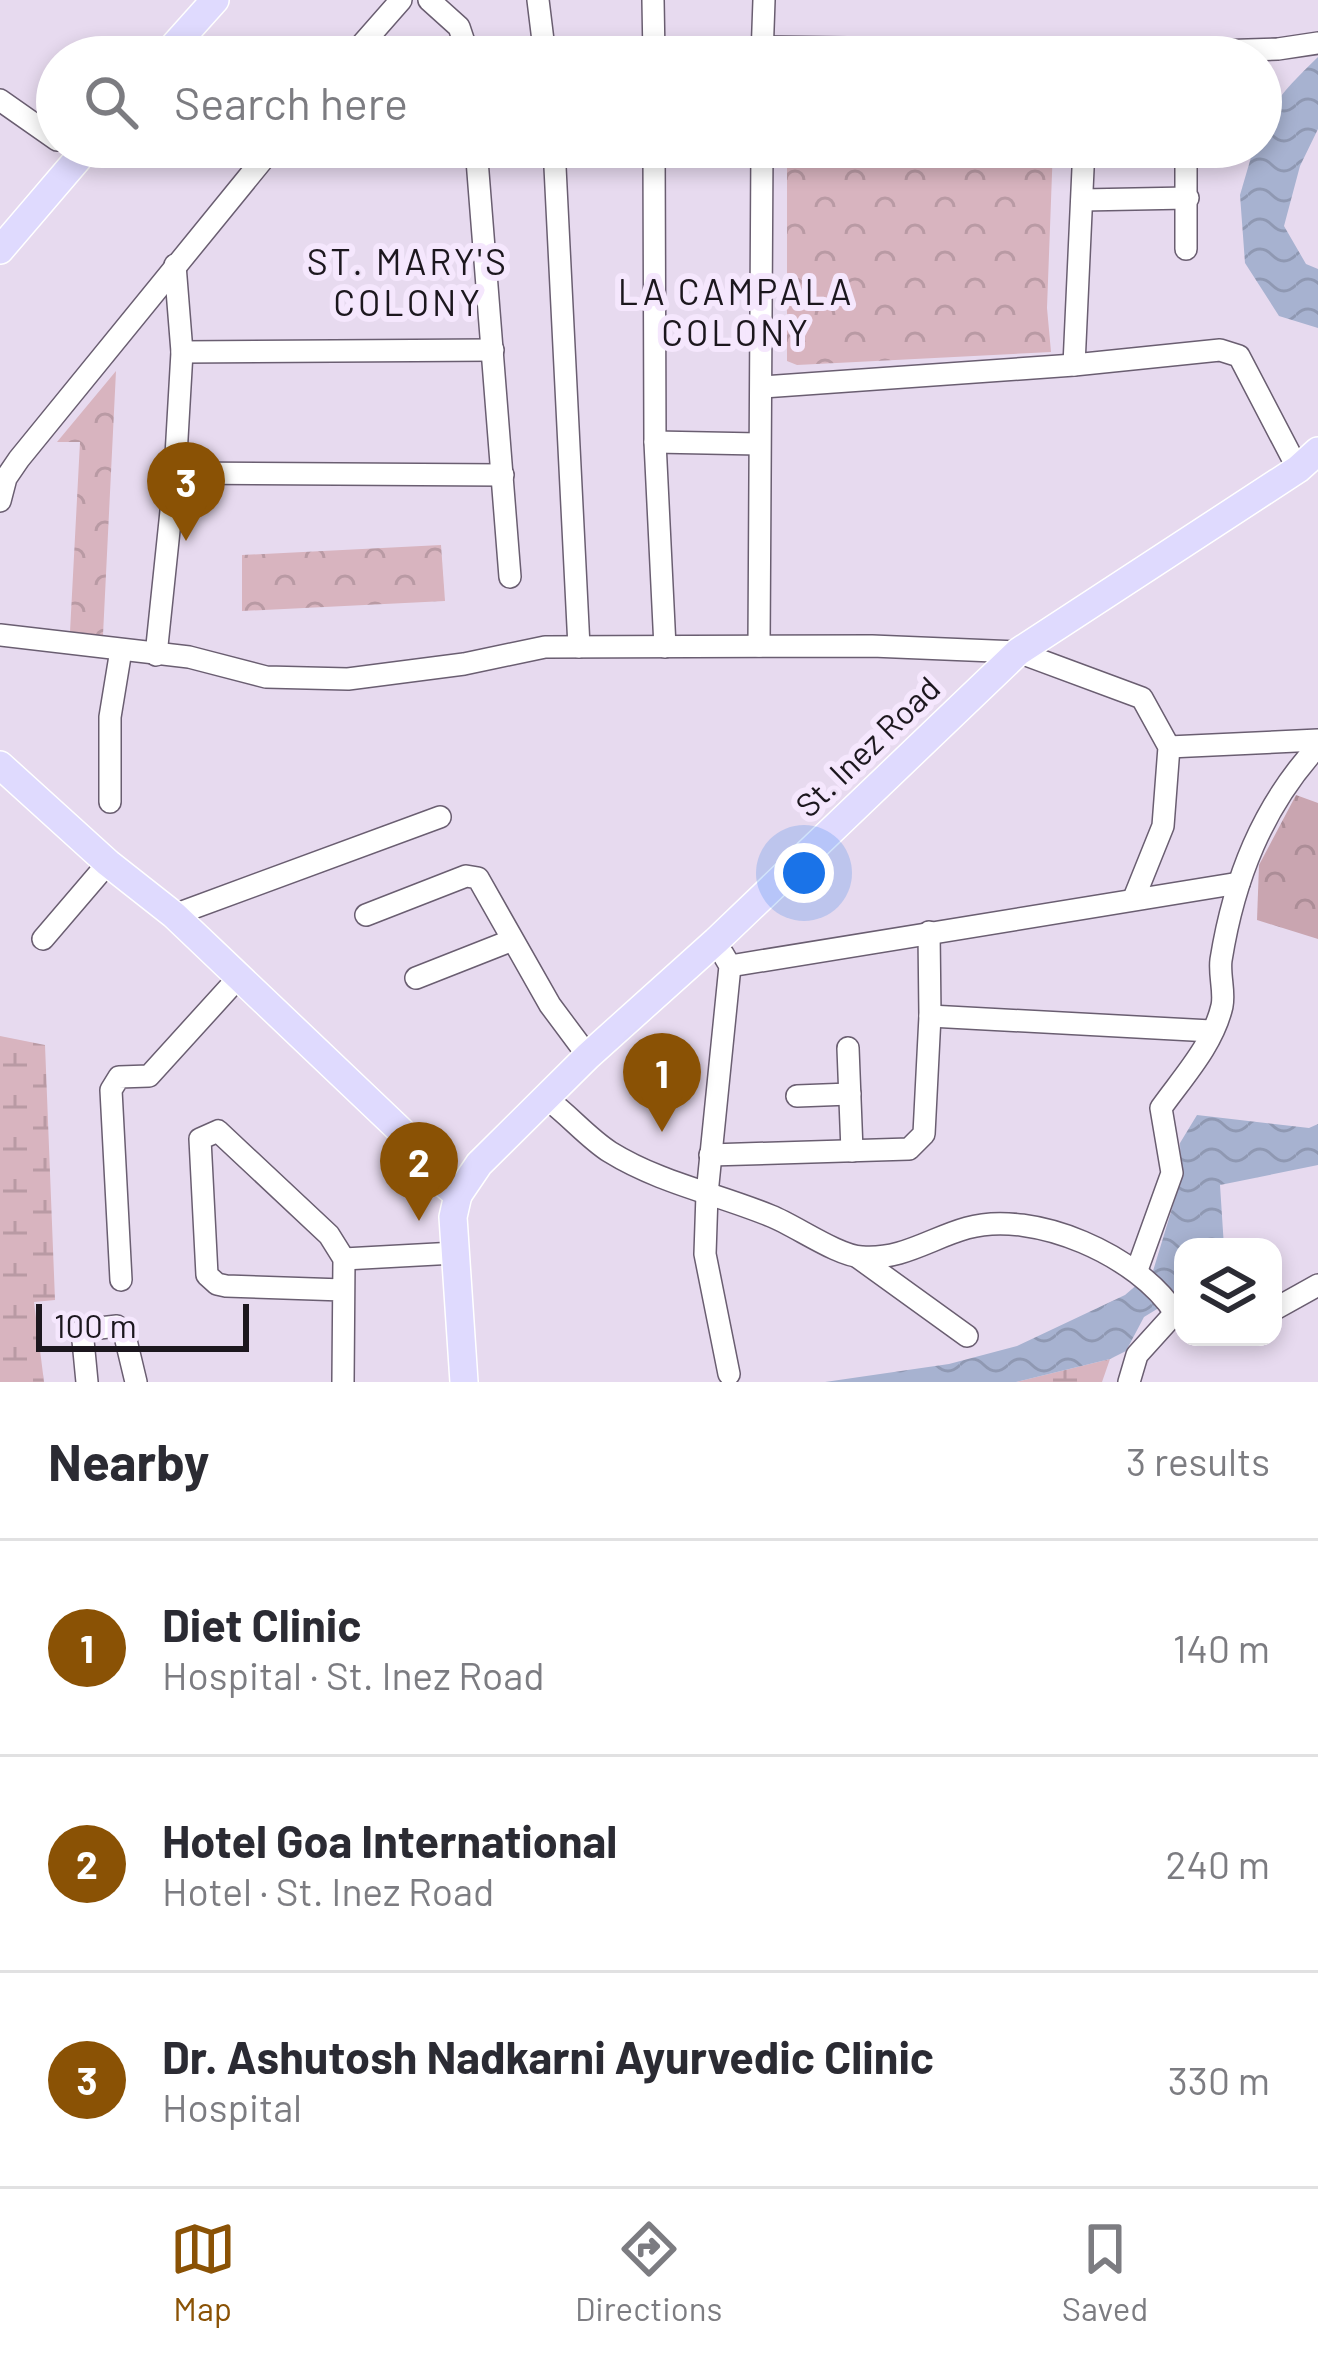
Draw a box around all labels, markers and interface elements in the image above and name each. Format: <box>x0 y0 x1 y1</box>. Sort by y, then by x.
search box <box>36 36 1282 168</box>
icon: search <box>78 69 144 135</box>
text: Search here <box>174 75 408 129</box>
district label: ST. MARY'S COLONY <box>307 239 509 323</box>
district label: LA CAMPALA COLONY <box>618 269 854 353</box>
pin: 3 <box>147 442 225 541</box>
street label: St. Inez Road <box>787 667 947 825</box>
your location <box>774 843 834 903</box>
pin: 1 <box>623 1033 701 1132</box>
pin: 2 <box>380 1122 458 1221</box>
map controls <box>1174 1238 1282 1346</box>
button: layers <box>1174 1238 1282 1346</box>
scale bar <box>36 1298 249 1351</box>
text: 100 m <box>54 1305 137 1345</box>
text: Nearby <box>48 1430 209 1491</box>
text: 3 results <box>1126 1437 1270 1484</box>
text: Diet Clinic <box>162 1597 362 1651</box>
text: 1 <box>80 1624 94 1671</box>
text: 140 m <box>1173 1624 1270 1671</box>
text: Hospital · St. Inez Road <box>162 1651 545 1698</box>
text: Hotel Goa International <box>162 1813 617 1867</box>
text: 2 <box>76 1840 98 1887</box>
text: 240 m <box>1166 1840 1270 1887</box>
text: Hotel · St. Inez Road <box>162 1867 494 1914</box>
text: Dr. Ashutosh Nadkarni Ayurvedic Clinic <box>162 2029 934 2083</box>
text: 3 <box>76 2056 98 2103</box>
text: 330 m <box>1168 2056 1270 2103</box>
text: Hospital <box>162 2083 302 2130</box>
tab: Map <box>170 2216 236 2328</box>
tab: Directions <box>575 2216 722 2328</box>
tab: Saved <box>1062 2216 1148 2328</box>

